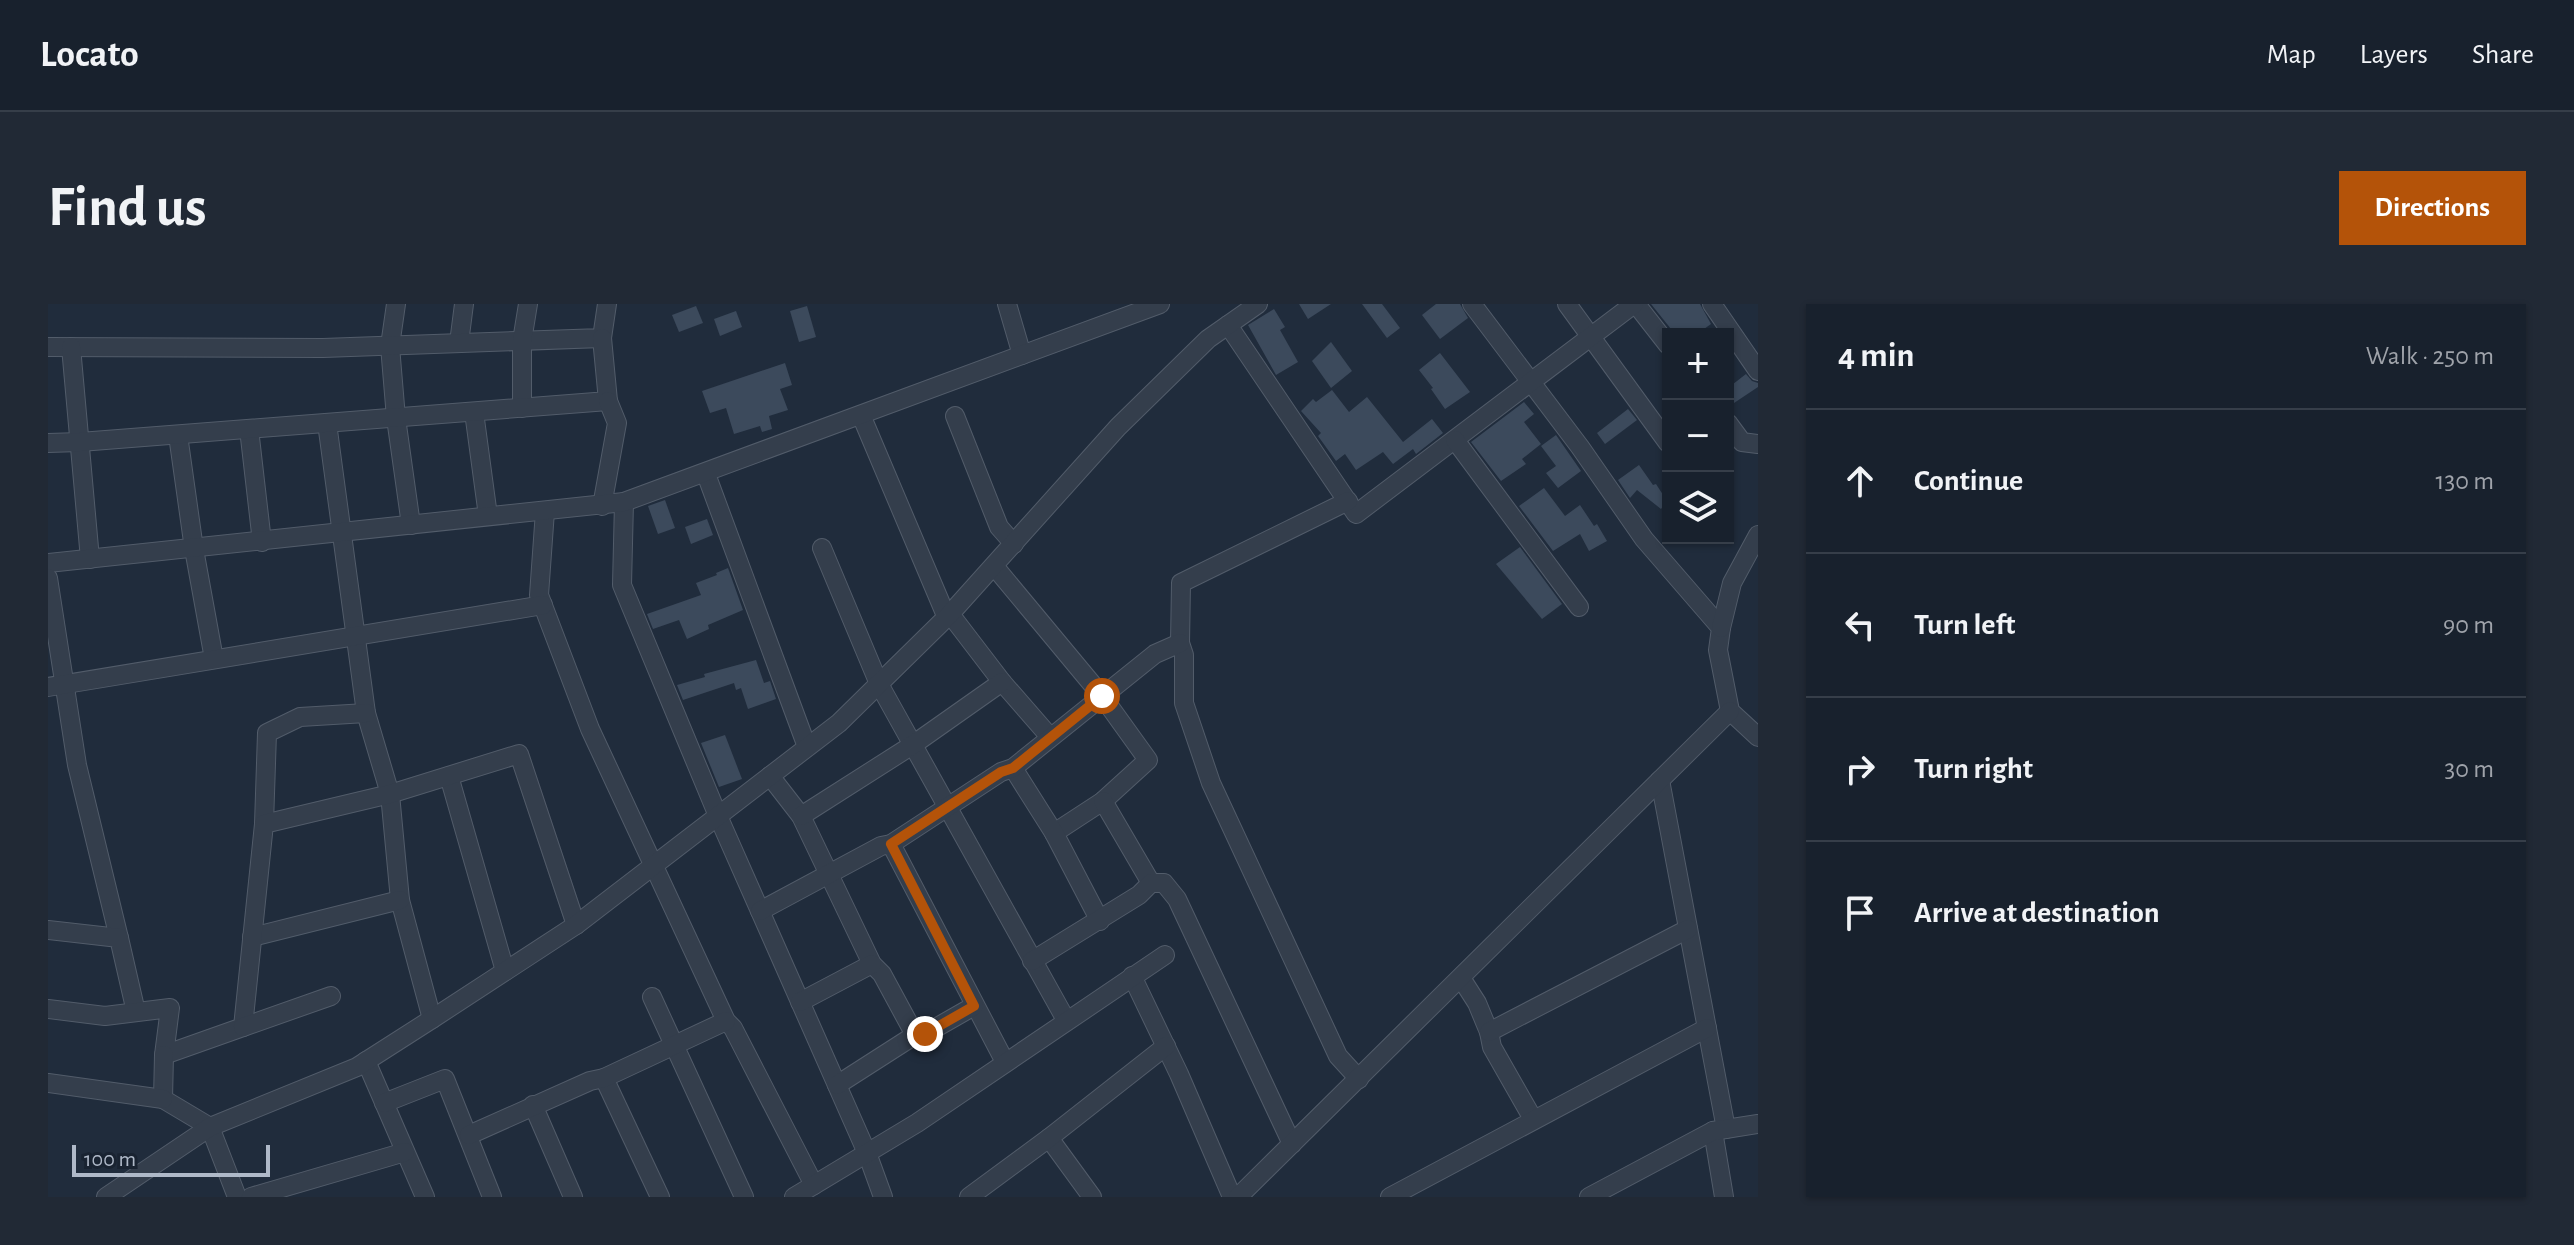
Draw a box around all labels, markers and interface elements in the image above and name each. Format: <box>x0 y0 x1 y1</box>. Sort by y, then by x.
text: Locato <box>40 36 139 74</box>
text: Map <box>2267 41 2316 69</box>
text: Layers <box>2360 41 2428 69</box>
text: Share <box>2472 41 2534 69</box>
button: Directions <box>2339 171 2526 245</box>
text: Find us <box>48 180 206 236</box>
map controls <box>1662 328 1734 544</box>
button: + <box>1662 328 1734 400</box>
text: 4 min <box>1838 339 1915 373</box>
text: Walk · 250 m <box>2366 343 2494 369</box>
button: − <box>1662 400 1734 472</box>
icon: ahead <box>1838 459 1882 503</box>
text: Continue <box>1914 466 2023 496</box>
text: 130 m <box>2436 468 2494 494</box>
button: layers <box>1662 472 1734 544</box>
icon: left <box>1838 603 1882 647</box>
text: Turn left <box>1914 610 2015 640</box>
text: 90 m <box>2443 612 2494 638</box>
route start <box>1084 678 1120 714</box>
icon: right <box>1838 747 1882 791</box>
text: Turn right <box>1914 754 2033 784</box>
text: 30 m <box>2444 756 2494 782</box>
icon: arrive <box>1838 891 1882 935</box>
text: Arrive at destination <box>1914 898 2160 928</box>
route end <box>907 1016 943 1052</box>
scale bar <box>72 1141 270 1177</box>
text: 100 m <box>84 1148 136 1170</box>

